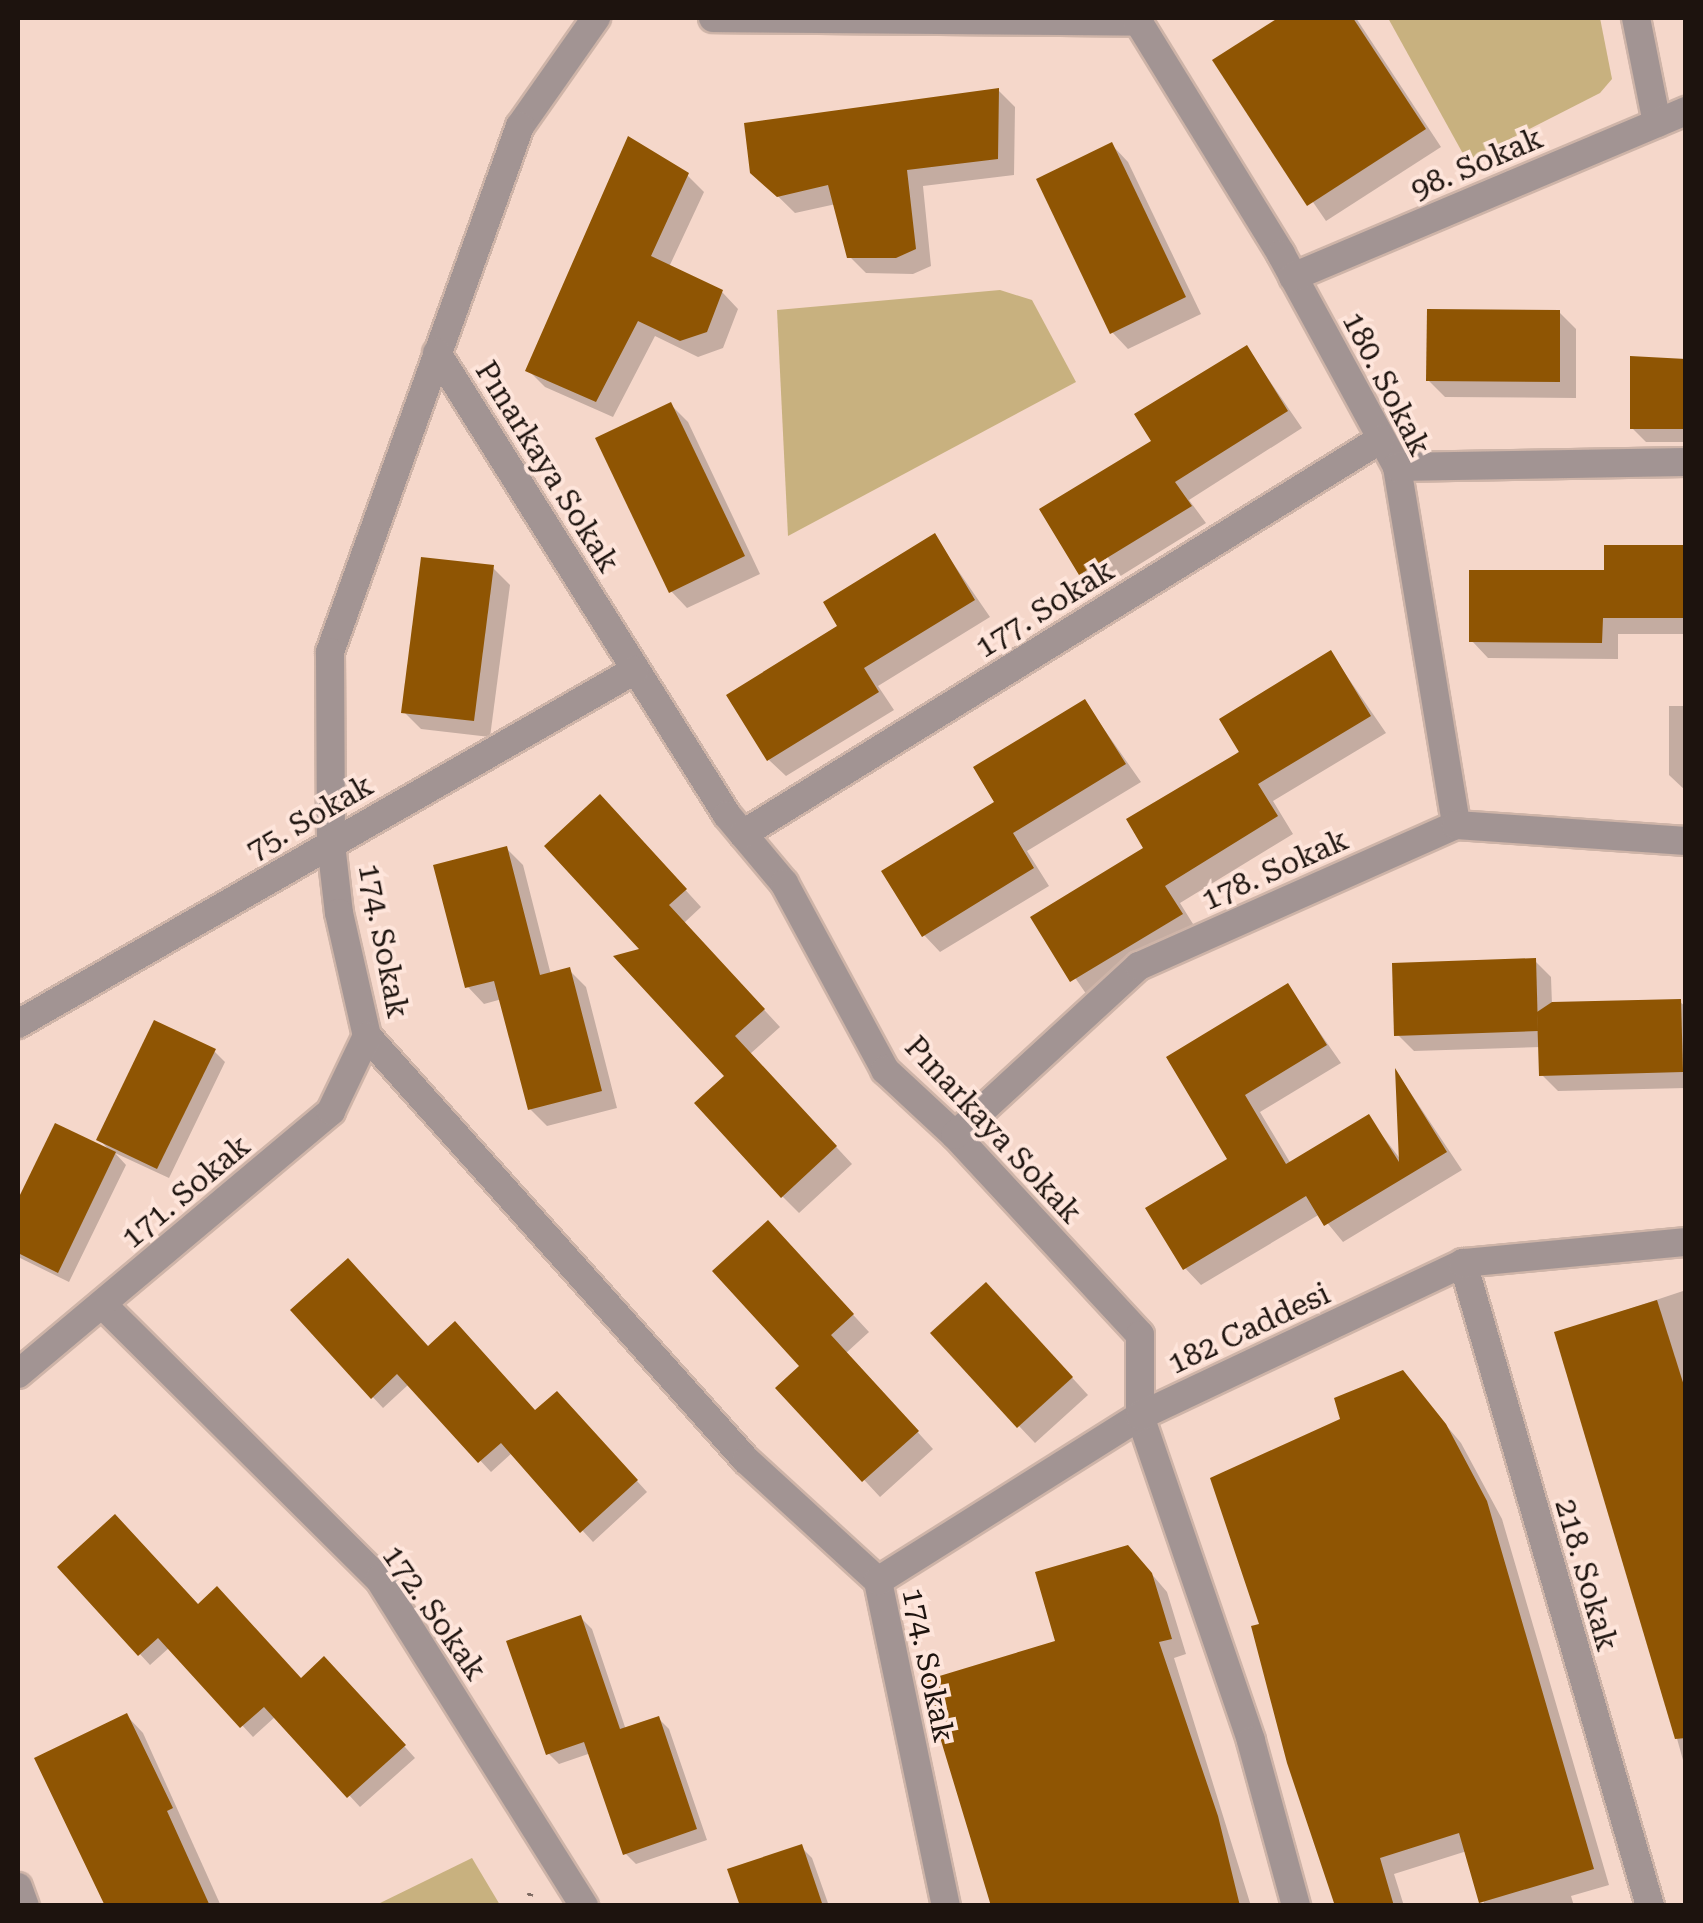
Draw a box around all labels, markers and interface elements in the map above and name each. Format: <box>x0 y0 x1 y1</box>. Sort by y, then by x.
street label: 98. Sokak <box>1406 120 1548 208</box>
street label: 180. Sokak <box>1334 306 1438 462</box>
street label: Pınarkaya Sokak <box>468 355 626 579</box>
street label: 177. Sokak <box>969 552 1121 666</box>
street label: 75. Sokak <box>241 767 379 869</box>
street label: 178. Sokak <box>1196 822 1354 918</box>
street label: 174. Sokak <box>350 861 416 1021</box>
street label: Pınarkaya Sokak <box>897 1029 1089 1231</box>
street label: 171. Sokak <box>114 1128 258 1256</box>
street label: 182 Caddesi <box>1162 1276 1336 1382</box>
street label: 218. Sokak <box>1547 1495 1625 1655</box>
street label: 172. Sokak <box>374 1539 494 1687</box>
street label: 174. Sokak <box>894 1585 962 1745</box>

